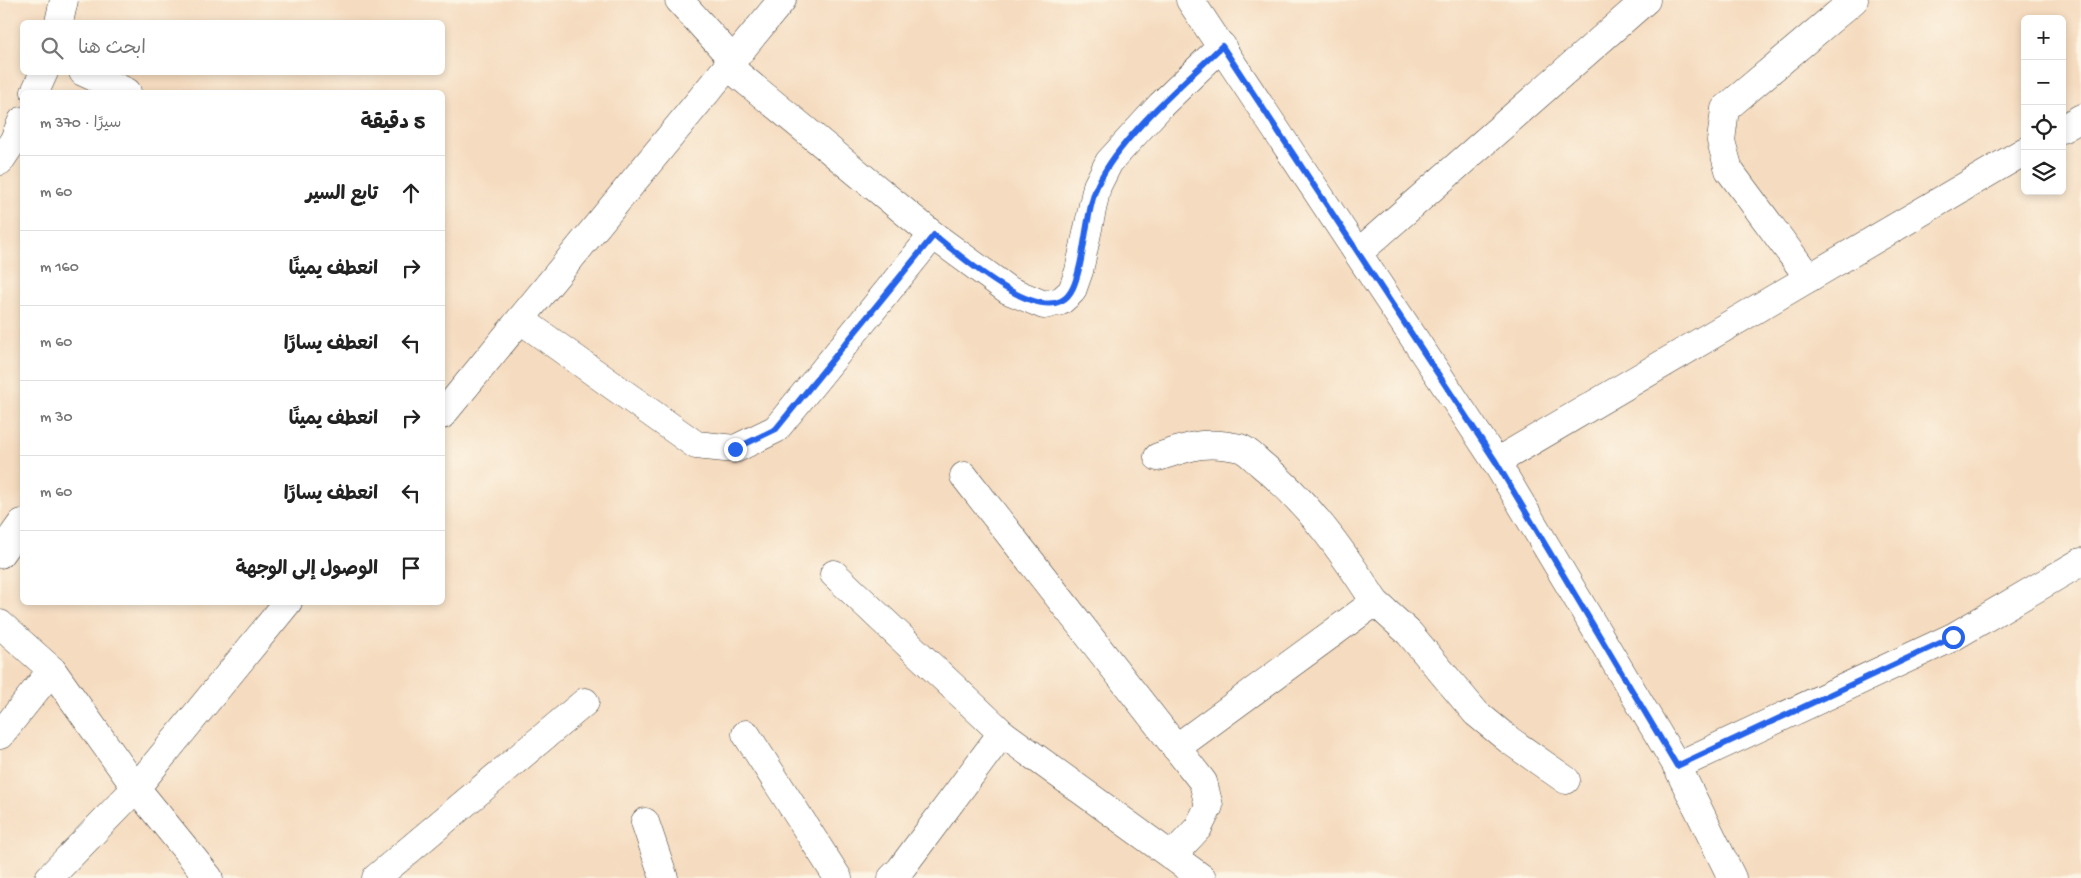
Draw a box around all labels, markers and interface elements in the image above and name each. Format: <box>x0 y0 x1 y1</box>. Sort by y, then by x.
map controls <box>2021 15 2066 195</box>
button: + <box>2021 15 2066 60</box>
search box <box>20 20 445 75</box>
icon: search <box>38 34 66 62</box>
text: ابحث هنا <box>78 38 146 61</box>
button: − <box>2021 60 2066 105</box>
button: locate <box>2021 105 2066 150</box>
text: 5 دقيقة <box>361 112 425 137</box>
text: سيرًا · 370 m <box>40 115 121 134</box>
button: layers <box>2021 150 2066 195</box>
icon: ahead <box>397 179 425 207</box>
text: 60 m <box>40 184 72 203</box>
text: تابع السير <box>306 184 378 207</box>
icon: right <box>397 254 425 282</box>
text: 160 m <box>40 259 79 278</box>
text: انعطف يمينًا <box>289 259 378 282</box>
icon: left <box>397 329 425 357</box>
text: 60 m <box>40 334 72 353</box>
text: انعطف يسارًا <box>284 334 378 357</box>
icon: right <box>397 404 425 432</box>
text: 30 m <box>40 409 73 428</box>
text: انعطف يمينًا <box>289 409 378 432</box>
route end <box>724 438 747 461</box>
icon: left <box>397 479 425 507</box>
text: 60 m <box>40 484 72 503</box>
text: انعطف يسارًا <box>284 484 378 507</box>
icon: arrive <box>397 554 425 582</box>
text: الوصول إلى الوجهة <box>235 559 378 582</box>
route start <box>1942 626 1965 649</box>

